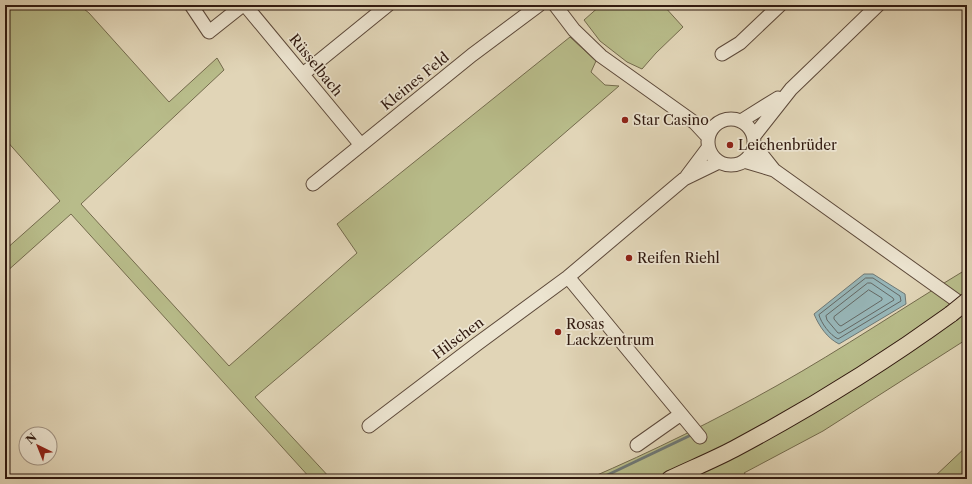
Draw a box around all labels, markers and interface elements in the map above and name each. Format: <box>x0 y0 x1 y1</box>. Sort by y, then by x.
street label: Rüsselbach <box>285 30 347 100</box>
street label: Kleines Feld <box>377 48 453 114</box>
place label: Star Casino <box>633 111 709 129</box>
marker: Star Casino <box>620 115 630 125</box>
place label: Leichenbrüder <box>738 136 837 154</box>
marker: Leichenbrüder <box>725 140 735 150</box>
place label: Reifen Riehl <box>637 249 720 267</box>
marker: Reifen Riehl <box>624 253 634 263</box>
street label: Hilschen <box>429 313 487 363</box>
place label: Rosas Lackzentrum <box>566 315 654 349</box>
marker: Rosas Lackzentrum <box>553 327 563 337</box>
north arrow <box>18 426 58 466</box>
text: N <box>23 430 40 447</box>

